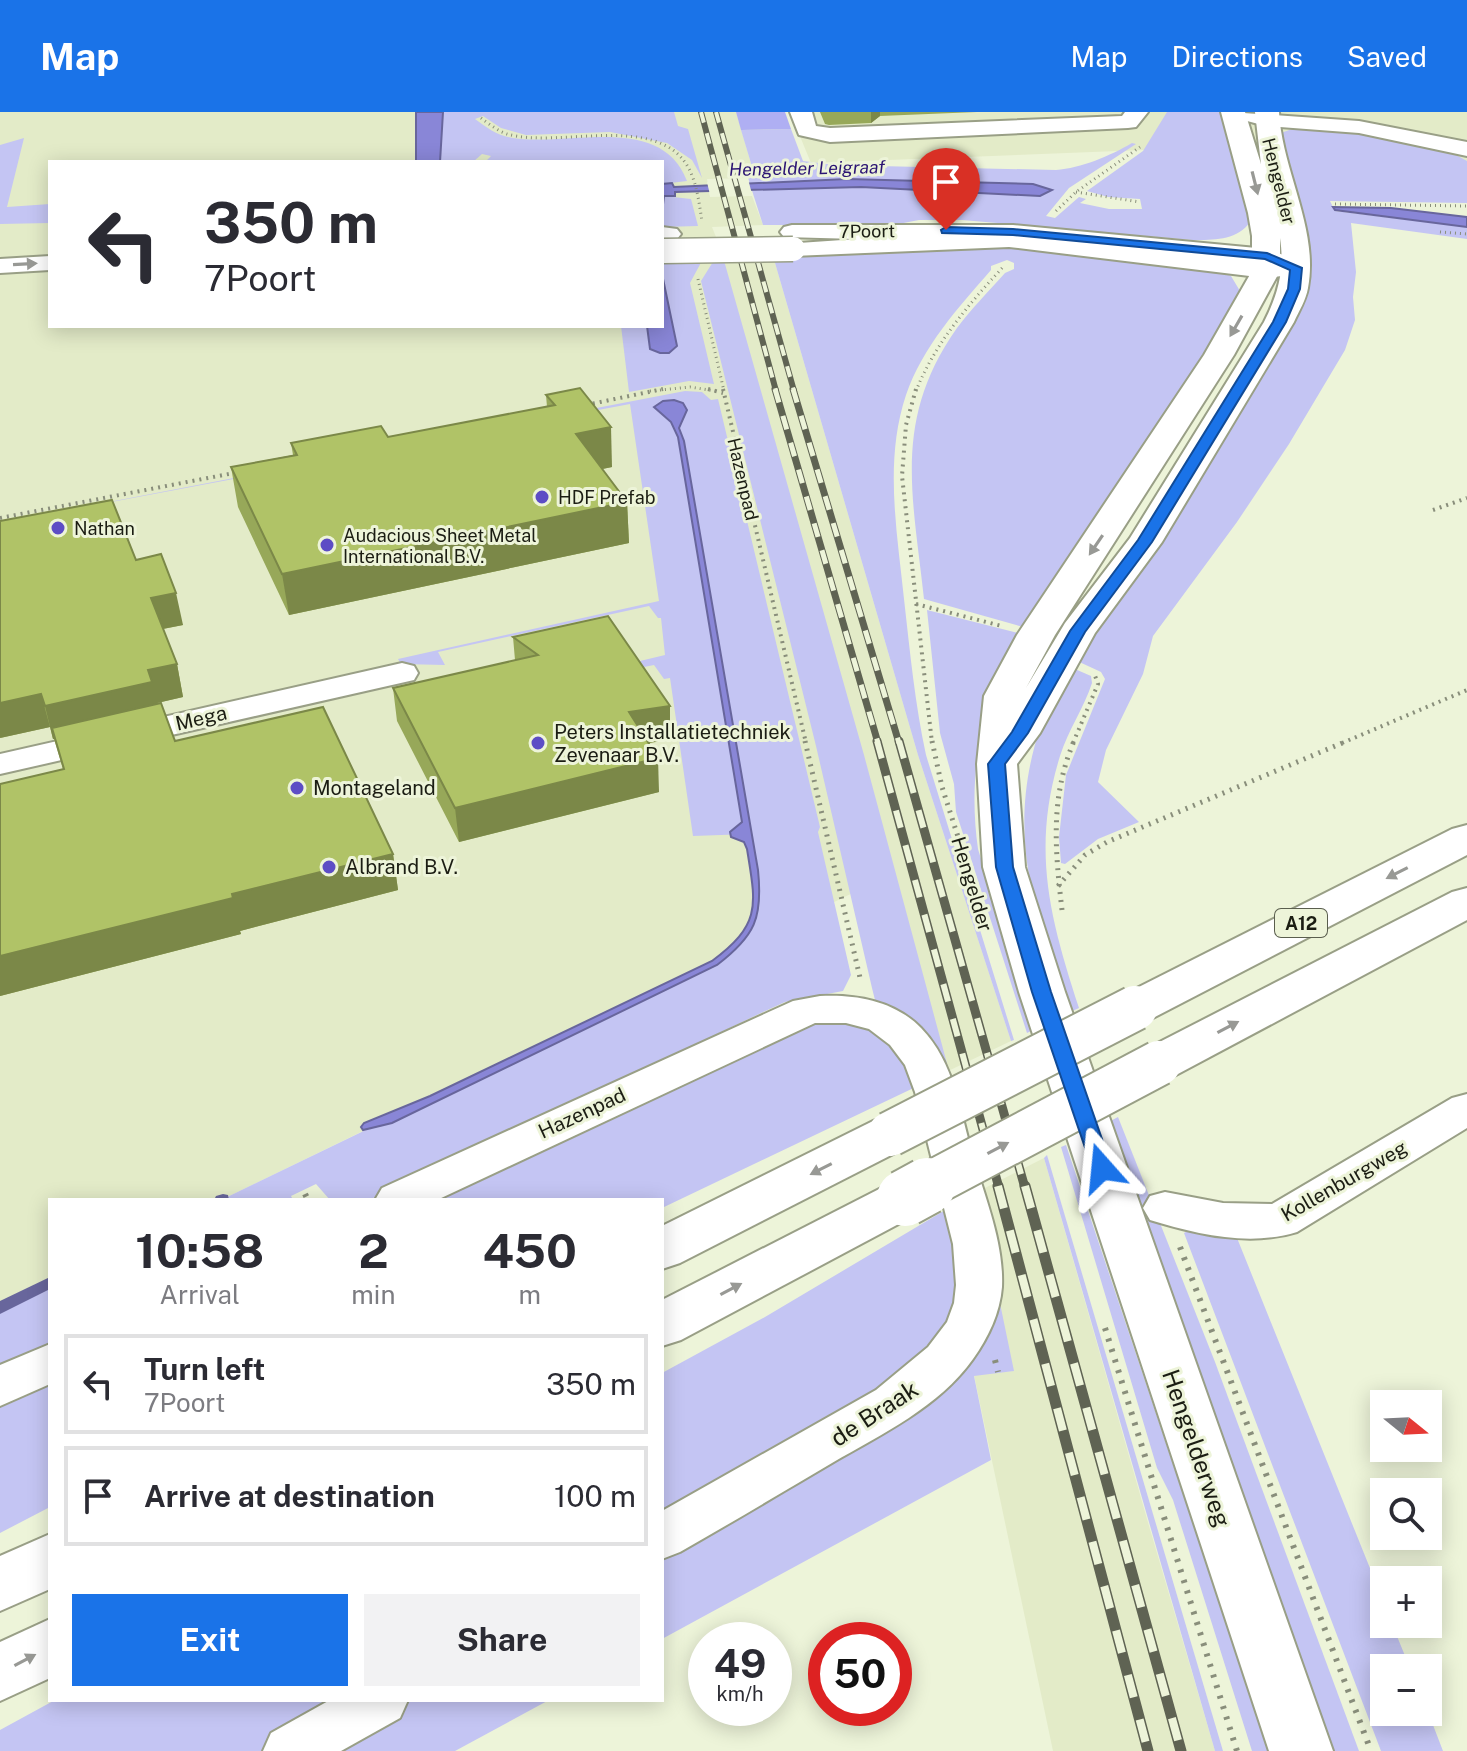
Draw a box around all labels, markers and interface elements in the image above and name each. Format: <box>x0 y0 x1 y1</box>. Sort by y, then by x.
text: Map <box>40 34 119 79</box>
text: Map <box>1071 40 1127 73</box>
text: Directions <box>1171 40 1303 73</box>
text: Saved <box>1347 40 1427 73</box>
street label: Hengelder <box>1258 136 1300 226</box>
pin <box>912 148 980 230</box>
water label: Hengelder Leigraaf <box>729 156 886 180</box>
icon: arrive <box>924 160 968 204</box>
one-way arrow <box>1249 171 1261 196</box>
text: 350 m <box>204 190 378 256</box>
icon: left <box>72 192 176 296</box>
street label: 7Poort <box>839 220 895 242</box>
one-way arrow <box>13 257 38 270</box>
text: 7Poort <box>204 257 317 299</box>
one-way arrow <box>1229 315 1243 337</box>
street label: Hazenpad <box>723 436 763 522</box>
place label: HDF Prefab <box>558 487 655 508</box>
marker: HDF Prefab <box>533 488 551 506</box>
place label: Nathan <box>74 518 135 539</box>
marker: Nathan <box>49 519 67 537</box>
place label: Audacious Sheet Metal International B.V. <box>343 525 537 567</box>
one-way arrow <box>1089 535 1104 556</box>
marker: Audacious Sheet Metal International B.V. <box>318 536 336 554</box>
street label: Mega <box>173 700 229 736</box>
place label: Peters Installatietechniek Zevenaar B.V. <box>554 720 791 767</box>
marker: Peters Installatietechniek Zevenaar B.V. <box>529 734 547 752</box>
place label: Montageland <box>313 776 436 800</box>
marker: Montageland <box>288 779 306 797</box>
street label: Hengelder <box>946 834 998 935</box>
place label: Albrand B.V. <box>345 855 458 879</box>
marker: Albrand B.V. <box>320 858 338 876</box>
one-way arrow <box>1386 867 1409 880</box>
road number: A12 <box>1275 909 1327 937</box>
one-way arrow <box>1217 1020 1240 1033</box>
street label: Hazenpad <box>535 1082 629 1144</box>
position arrow <box>1060 1126 1144 1210</box>
street label: Kollenburgweg <box>1277 1135 1411 1227</box>
one-way arrow <box>987 1142 1010 1155</box>
one-way arrow <box>809 1162 832 1176</box>
text: 10:58 <box>135 1222 264 1279</box>
text: 2 <box>358 1222 389 1279</box>
text: 450 <box>483 1222 577 1279</box>
text: Arrival <box>160 1279 240 1310</box>
text: min <box>351 1279 395 1310</box>
text: m <box>518 1279 541 1310</box>
one-way arrow <box>720 1282 742 1296</box>
text: Turn left <box>144 1351 265 1387</box>
icon: left <box>76 1362 120 1406</box>
street label: Hengelderweg <box>1157 1365 1237 1531</box>
text: 350 m <box>546 1366 636 1402</box>
street label: de Braak <box>825 1374 923 1452</box>
text: 7Poort <box>144 1387 225 1418</box>
north arrow <box>1370 1390 1442 1462</box>
map controls <box>1370 1390 1442 1726</box>
icon: arrive <box>76 1474 120 1518</box>
text: Arrive at destination <box>144 1478 435 1514</box>
text: 100 m <box>554 1478 636 1514</box>
button: search <box>1370 1478 1442 1550</box>
button: + <box>1370 1566 1442 1638</box>
button: Exit <box>72 1594 348 1686</box>
button: Share <box>364 1594 640 1686</box>
speed limit sign: 50 <box>808 1622 912 1726</box>
text: 49 <box>714 1640 766 1687</box>
one-way arrow <box>14 1653 36 1667</box>
button: − <box>1370 1654 1442 1726</box>
text: km/h <box>716 1682 764 1706</box>

